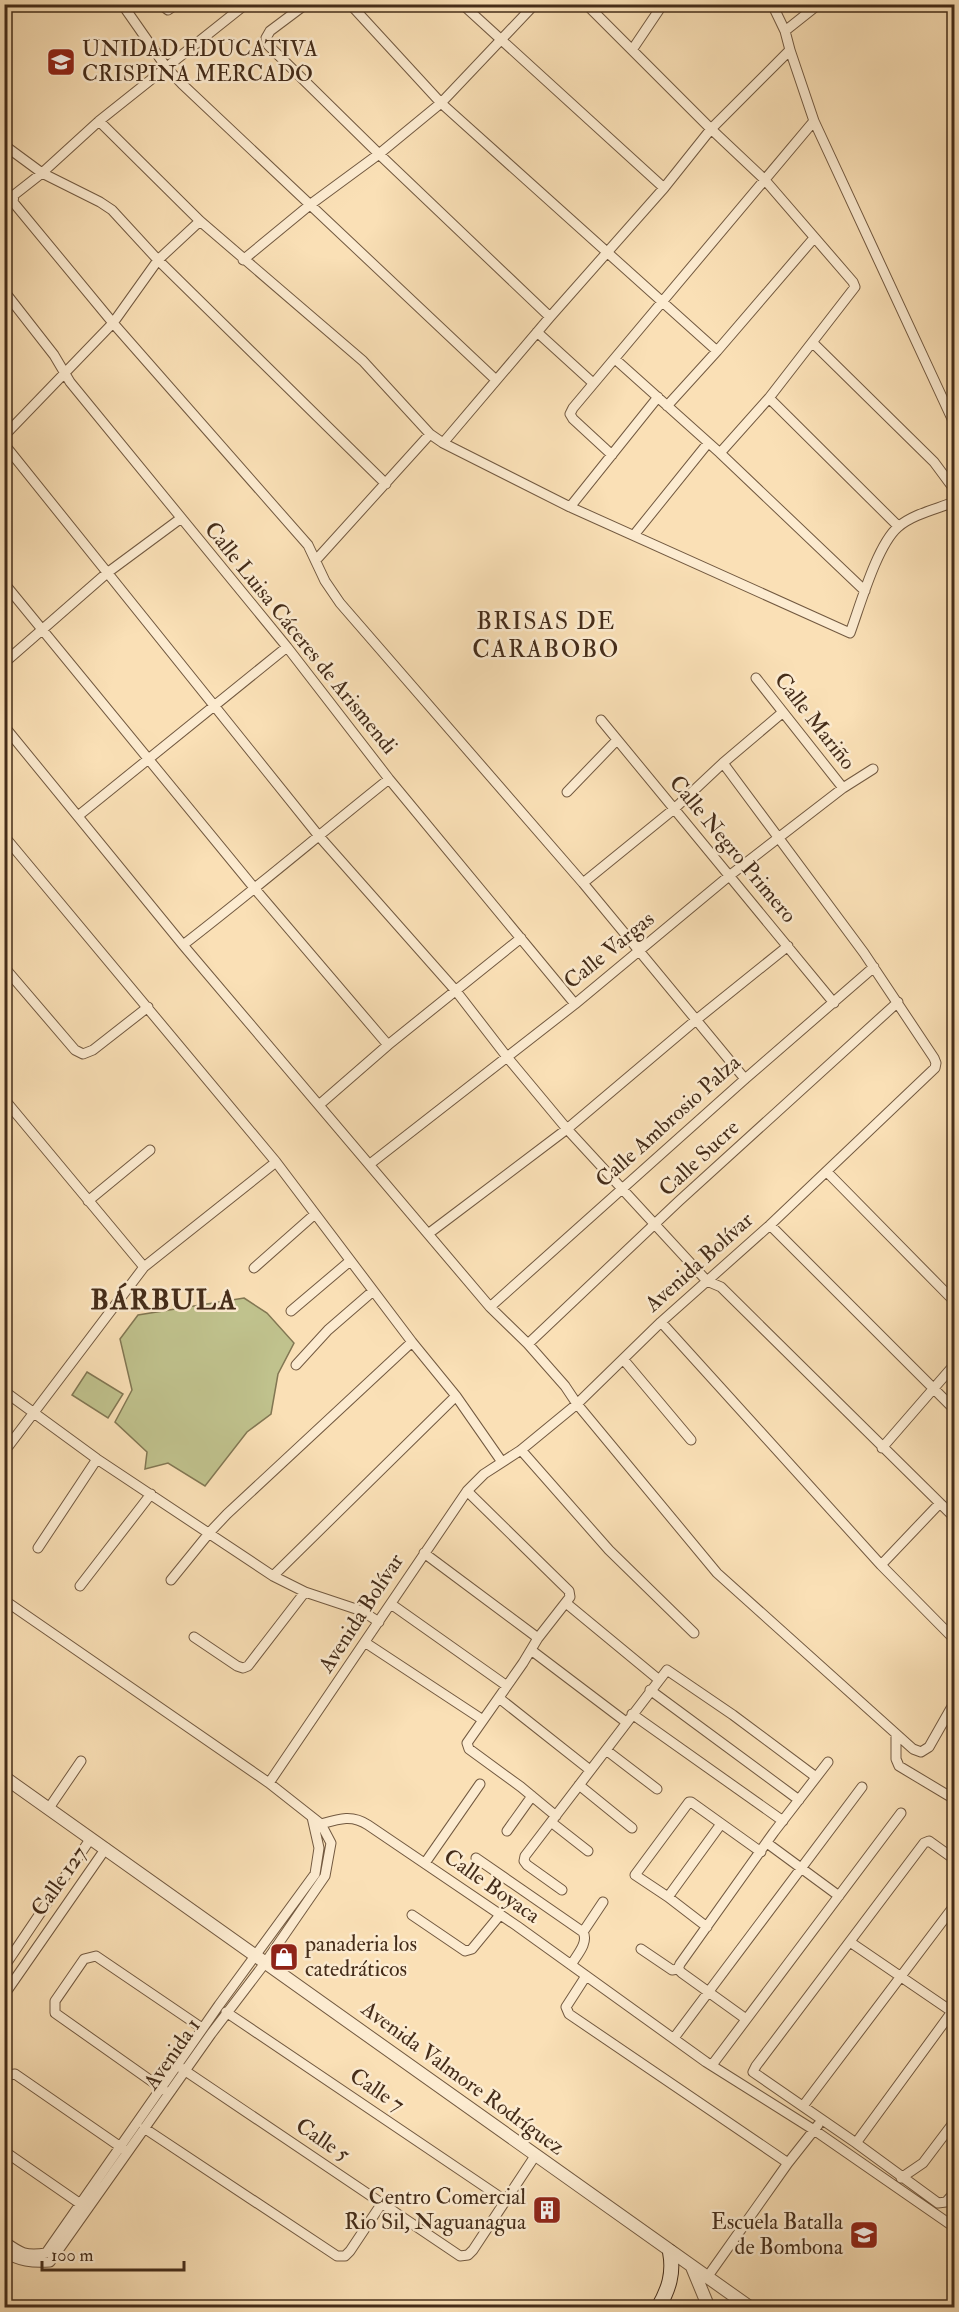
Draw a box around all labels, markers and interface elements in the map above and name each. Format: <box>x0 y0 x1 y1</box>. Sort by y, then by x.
place label: UNIDAD EDUCATIVA CRISPINA MERCADO <box>82 35 318 88</box>
school or university icon: UNIDAD EDUCATIVA CRISPINA MERCADO <box>45 46 77 78</box>
street label: Calle Luisa Cáceres de Arismendi <box>198 516 404 760</box>
district label: BRISAS DE CARABOBO <box>472 606 620 665</box>
street label: Calle Mariño <box>768 667 862 775</box>
street label: Calle Negro Primero <box>663 769 803 929</box>
street label: Calle Vargas <box>558 905 660 995</box>
street label: Calle Ambrosio Palza <box>590 1048 747 1194</box>
street label: Calle Sucre <box>653 1114 745 1202</box>
street label: Avenida Bolívar <box>638 1205 760 1319</box>
district label: BÁRBULA <box>91 1282 237 1318</box>
street label: Avenida Bolívar <box>312 1547 410 1679</box>
street label: Calle 127 <box>25 1841 93 1921</box>
street label: Calle Boyaca <box>438 1843 547 1930</box>
place label: panaderia los catedráticos <box>304 1930 417 1983</box>
shop icon: panaderia los catedráticos <box>268 1941 300 1973</box>
street label: Avenida Valmore Rodríguez <box>355 1994 570 2161</box>
street label: Avenida 1 <box>137 2013 207 2096</box>
street label: Calle 7 <box>344 2062 410 2118</box>
street label: Calle 5 <box>290 2112 356 2168</box>
place label: Centro Comercial Rio Sil, Naguanagua <box>344 2183 527 2236</box>
building icon: Centro Comercial Rio Sil, Naguanagua <box>531 2194 563 2226</box>
place label: Escuela Batalla de Bombona <box>711 2208 844 2261</box>
school or university icon: Escuela Batalla de Bombona <box>848 2219 880 2251</box>
scale bar <box>42 2234 184 2272</box>
text: 100 m <box>51 2244 94 2267</box>

